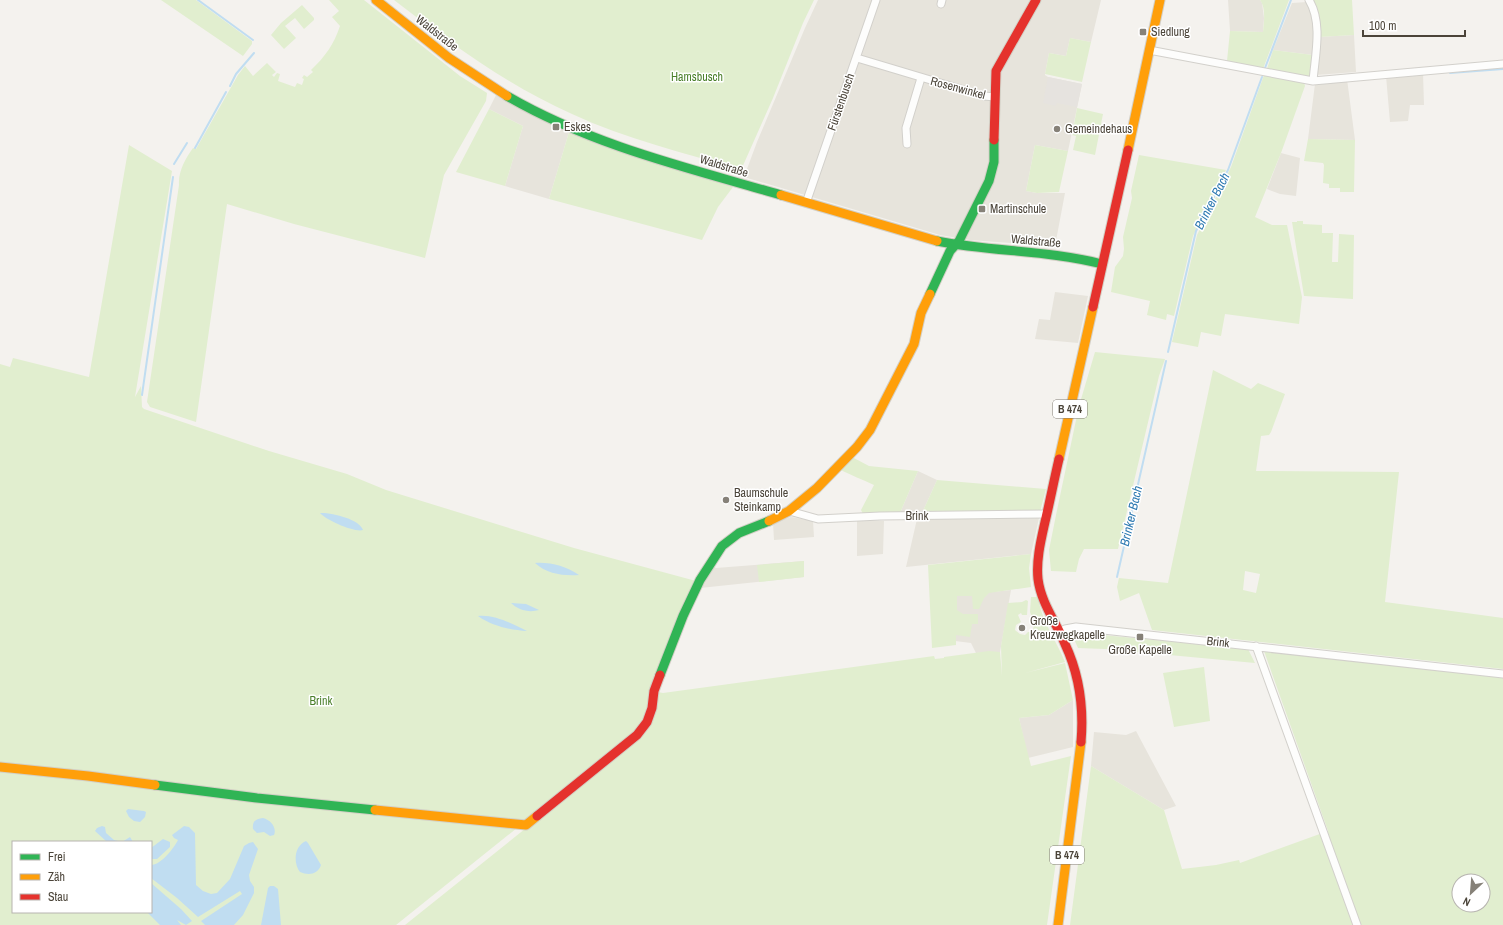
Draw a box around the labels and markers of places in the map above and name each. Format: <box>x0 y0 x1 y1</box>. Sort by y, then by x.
place label: Siedlung <box>1151 24 1190 40</box>
marker: Siedlung <box>1138 27 1148 37</box>
place label: Eskes <box>564 119 591 135</box>
place label: Gemeindehaus <box>1065 121 1132 137</box>
marker: Eskes <box>551 122 561 132</box>
marker: Gemeindehaus <box>1052 124 1062 134</box>
place label: Martinschule <box>990 201 1046 217</box>
marker: Martinschule <box>977 204 987 214</box>
place label: Baumschule Steinkamp <box>734 485 788 515</box>
marker: Baumschule Steinkamp <box>721 495 731 505</box>
place label: Große Kreuzwegkapelle <box>1030 613 1105 643</box>
marker: Große Kreuzwegkapelle <box>1017 623 1027 633</box>
marker: Große Kapelle <box>1135 632 1145 642</box>
place label: Große Kapelle <box>1108 642 1172 658</box>

